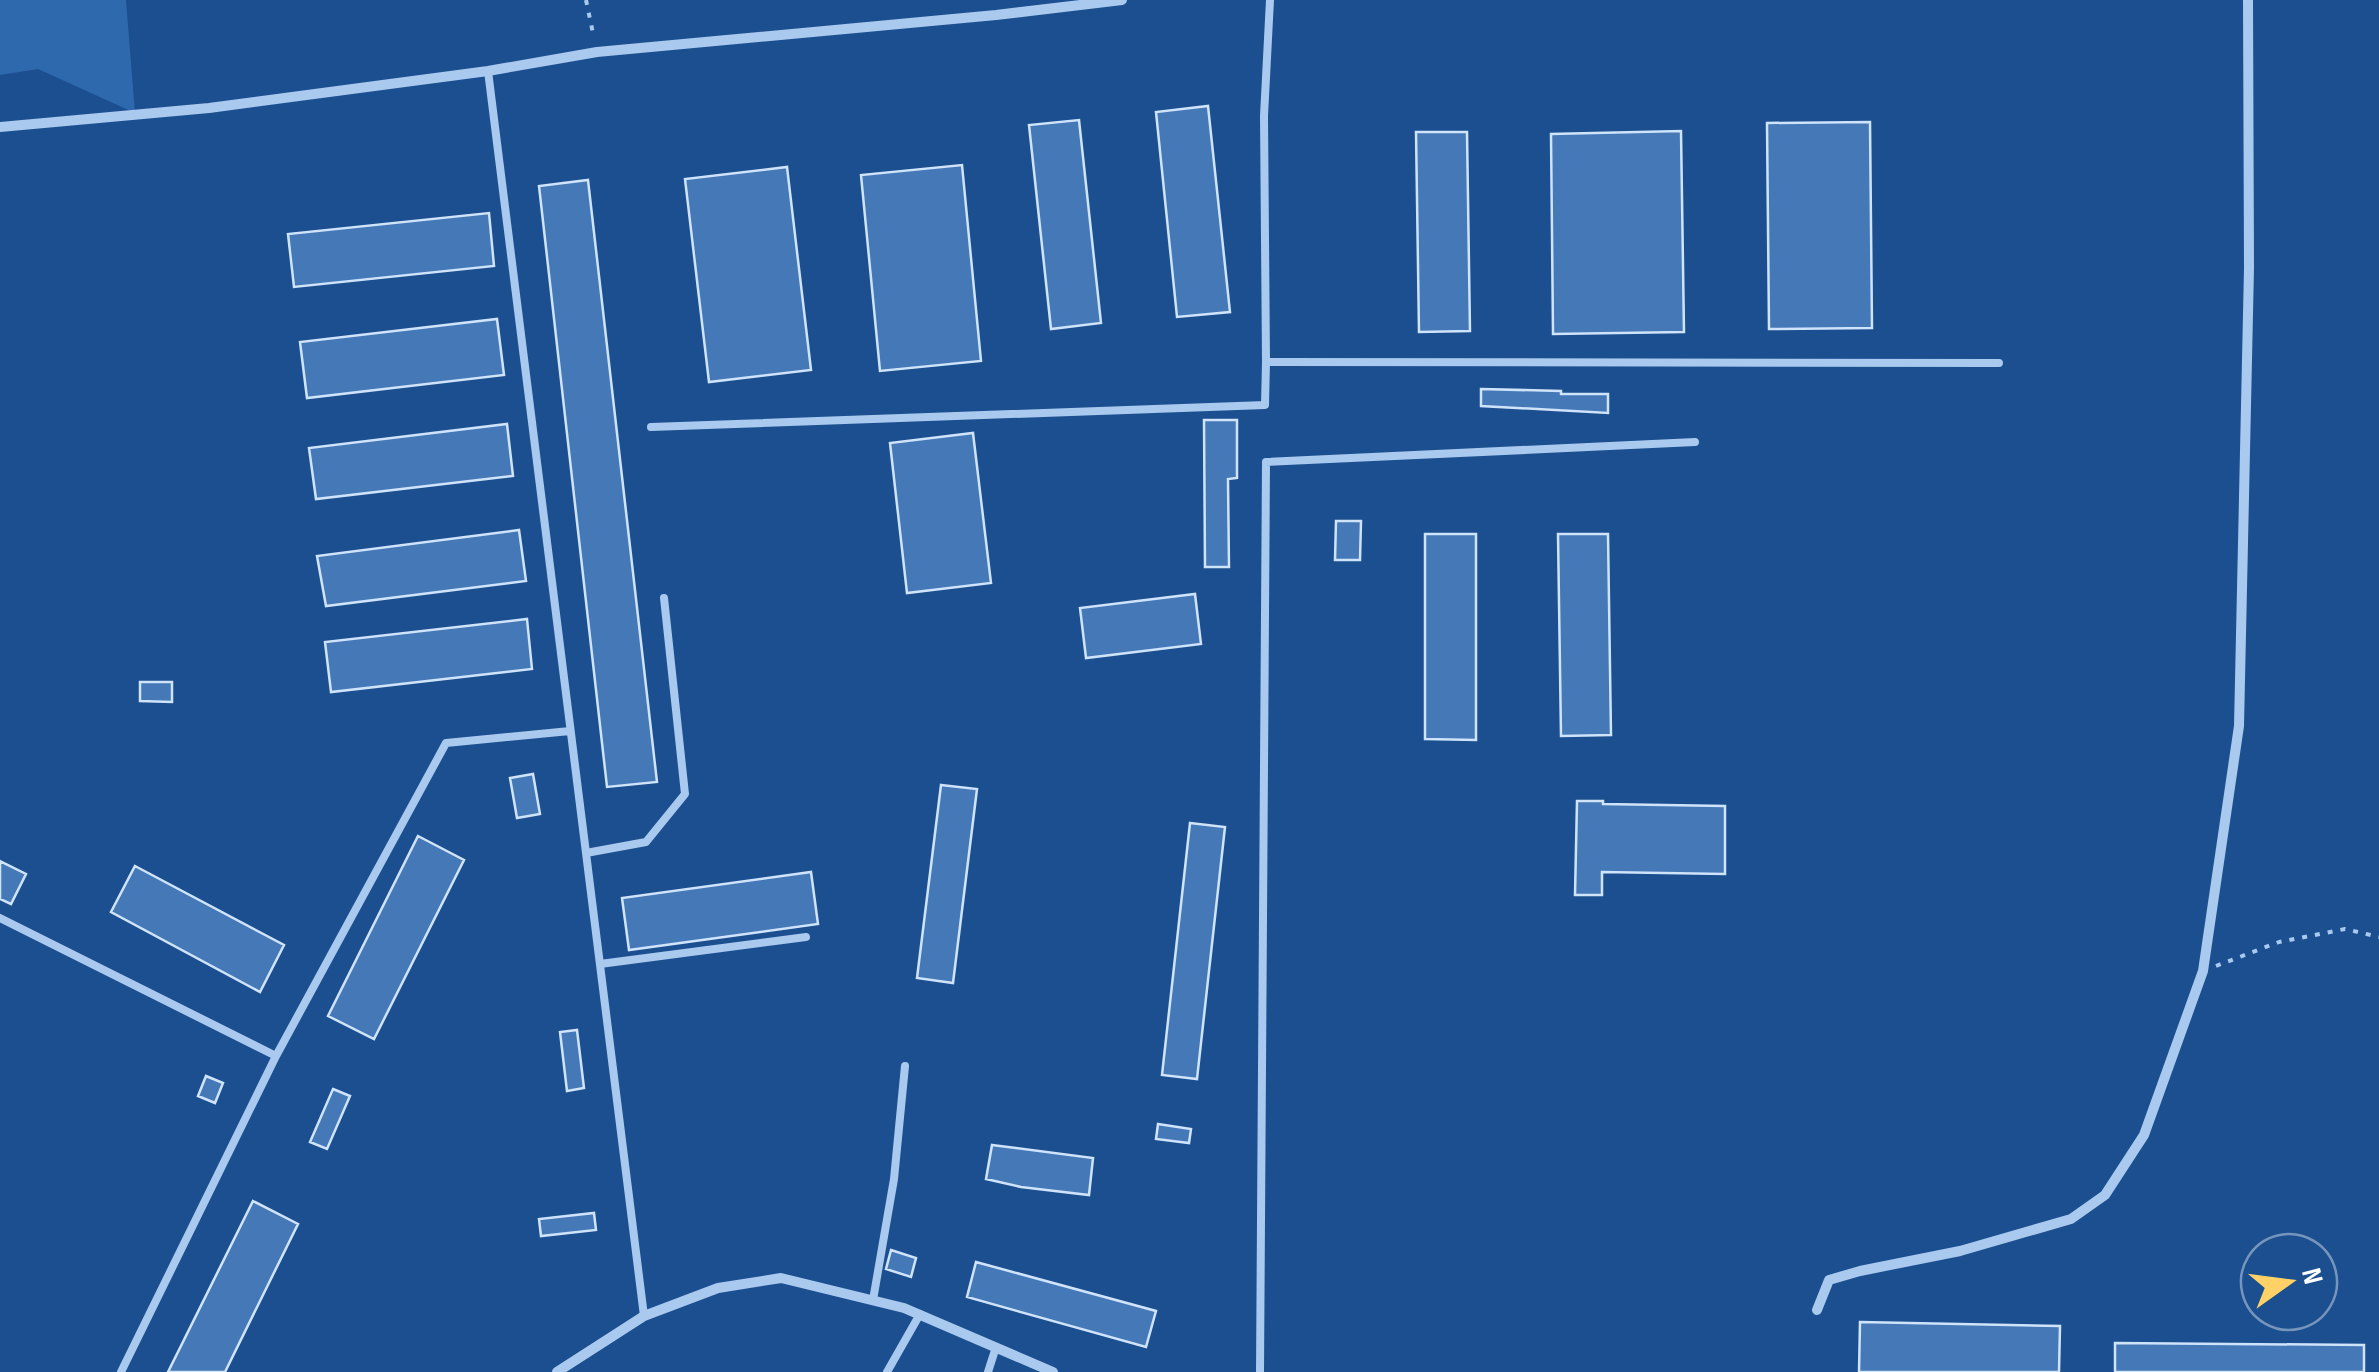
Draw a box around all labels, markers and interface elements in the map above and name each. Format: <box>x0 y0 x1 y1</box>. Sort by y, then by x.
north arrow <box>2239 1232 2339 1332</box>
text: N <box>2294 1265 2330 1288</box>

